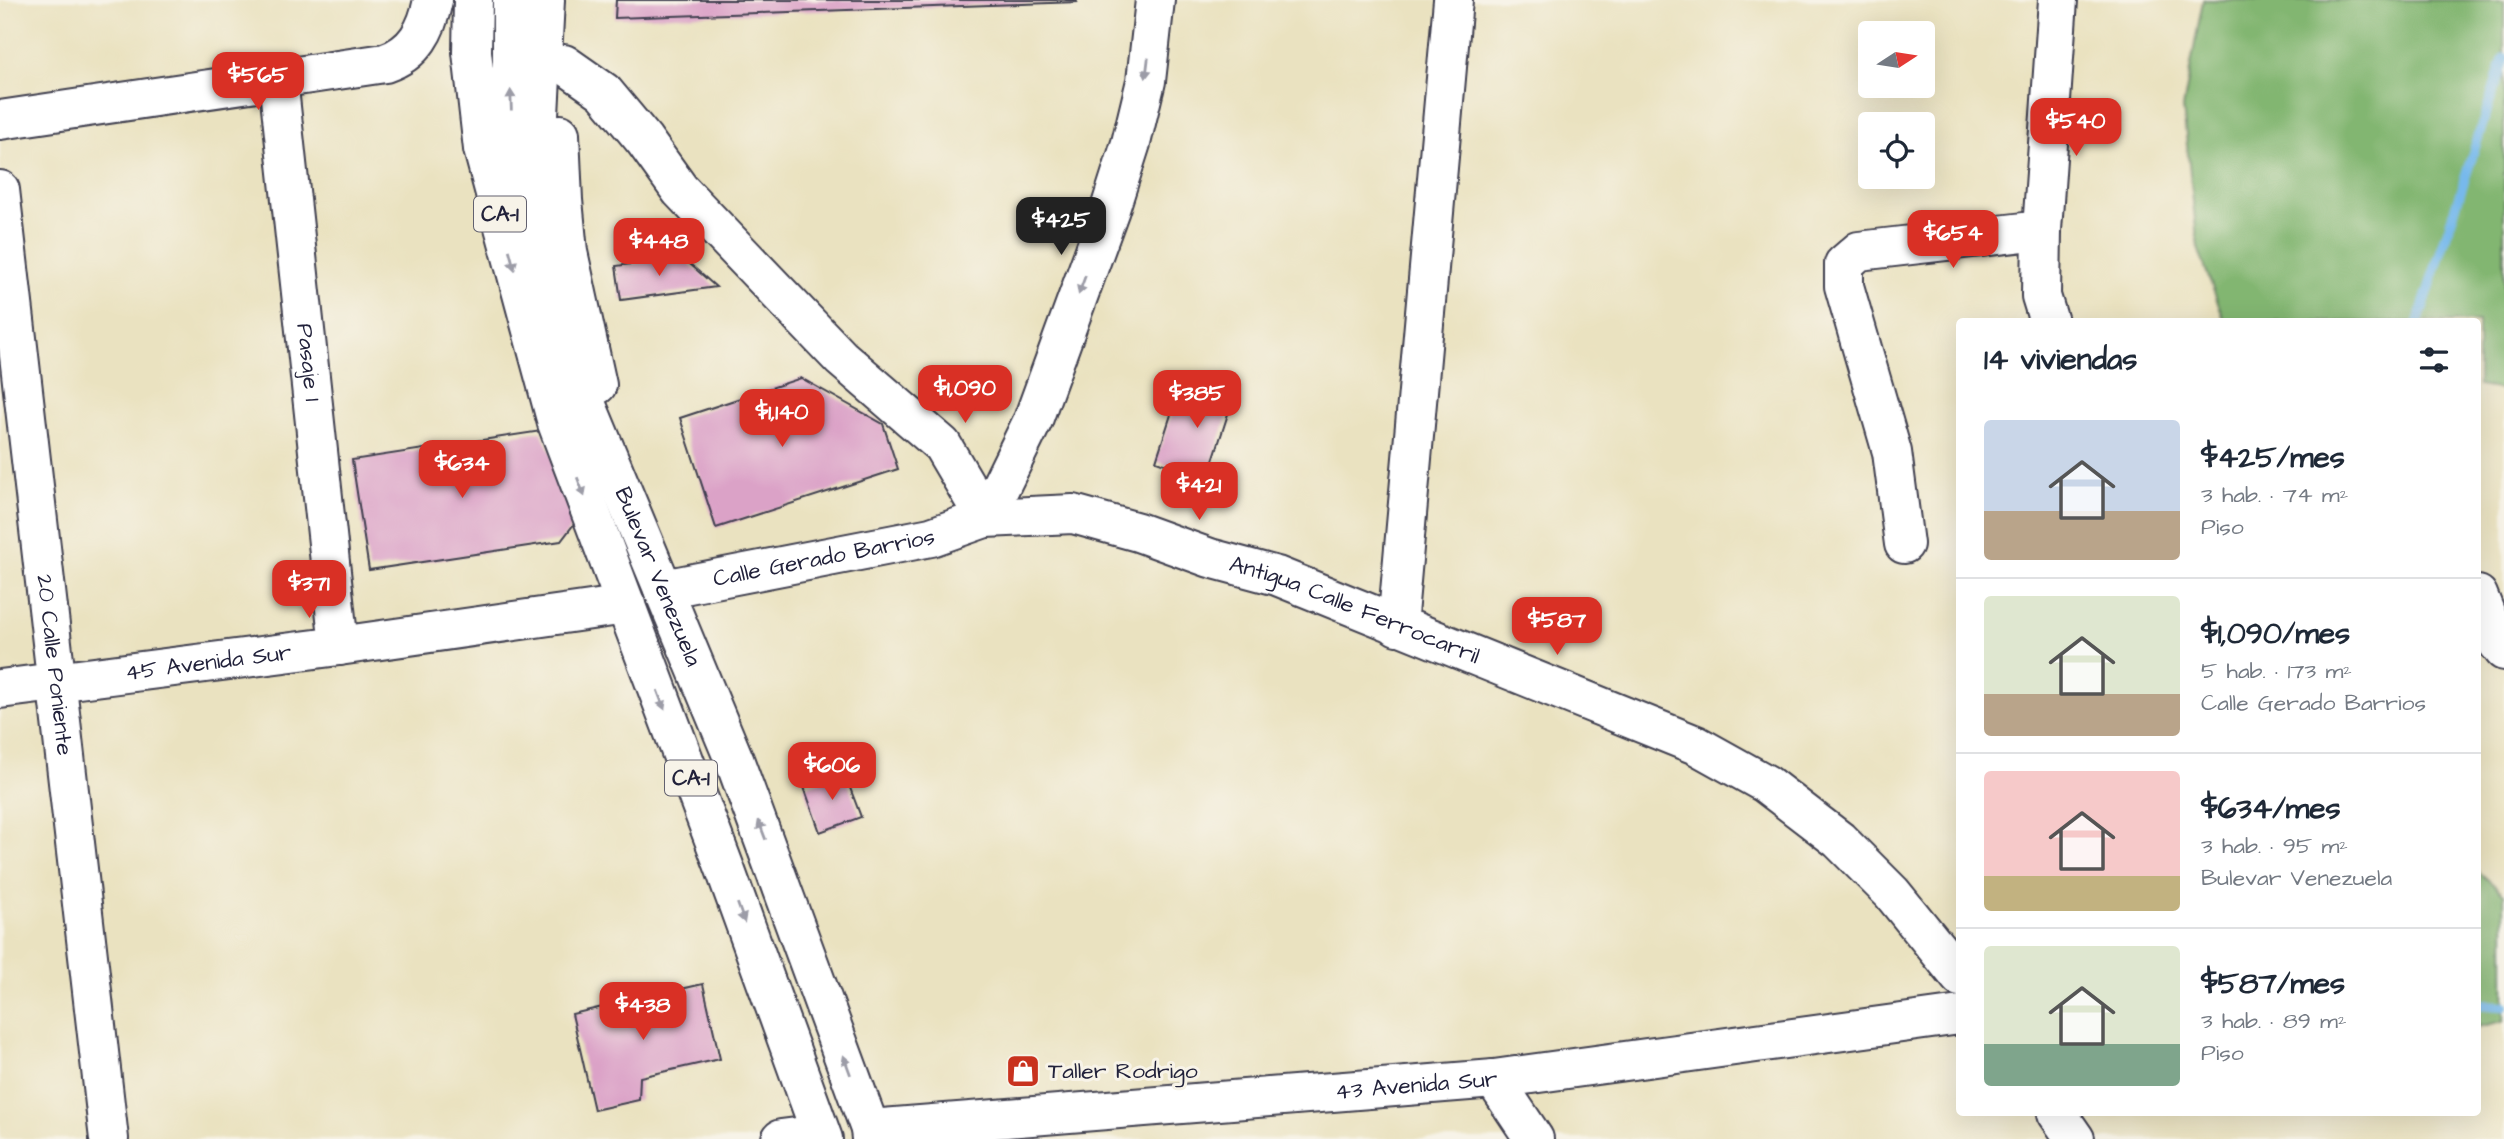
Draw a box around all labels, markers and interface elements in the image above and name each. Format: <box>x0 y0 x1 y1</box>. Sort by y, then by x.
north arrow <box>1858 21 1936 98</box>
map controls <box>1858 21 1935 189</box>
pin: $565 <box>217 52 299 112</box>
one-way arrow <box>1142 57 1153 79</box>
text: $565 <box>228 59 288 91</box>
one-way arrow <box>505 88 516 110</box>
pin: $540 <box>2035 99 2117 158</box>
text: $540 <box>2046 105 2106 137</box>
button: locate <box>1858 112 1935 189</box>
road number: CA-1 <box>474 196 526 232</box>
pin: $425 <box>1020 198 1102 257</box>
text: $425 <box>1032 204 1090 236</box>
pin: $654 <box>1912 210 1994 270</box>
text: $654 <box>1923 217 1983 249</box>
pin: $448 <box>618 218 700 278</box>
text: $448 <box>629 225 689 257</box>
one-way arrow <box>507 249 518 271</box>
one-way arrow <box>1076 275 1087 296</box>
street label: Pasaje 1 <box>288 322 329 403</box>
text: 14 viviendas <box>1984 339 2137 381</box>
icon: filters <box>2415 341 2453 379</box>
pin: $1,090 <box>908 366 1022 425</box>
pin: $385 <box>1156 370 1238 430</box>
text: $1,090 <box>934 372 996 404</box>
text: $385 <box>1169 377 1225 409</box>
pin: $1,140 <box>725 390 839 449</box>
text: $1,140 <box>756 396 808 428</box>
text: $425/mes <box>2201 437 2345 479</box>
pin: $634 <box>421 440 503 500</box>
text: $634 <box>435 447 489 479</box>
icon: home <box>2040 448 2124 532</box>
pin: $421 <box>1158 462 1240 522</box>
text: $421 <box>1177 469 1221 501</box>
one-way arrow <box>575 476 586 497</box>
text: 3 hab. · 74 m² <box>2201 479 2348 511</box>
street label: Bulevar Venezuela <box>607 482 710 672</box>
text: Piso <box>2201 511 2244 543</box>
street label: Calle Gerado Barrios <box>710 521 938 595</box>
street label: Antigua Calle Ferrocarril <box>1226 548 1484 672</box>
pin: $371 <box>268 560 350 620</box>
text: $371 <box>288 567 330 599</box>
street label: 20 Calle Poniente <box>28 573 81 757</box>
pin: $587 <box>1516 598 1598 657</box>
text: $587 <box>1528 604 1586 636</box>
text: $1,090/mes <box>2201 613 2350 655</box>
icon: home <box>2040 624 2124 708</box>
street label: 45 Avenida Sur <box>123 636 294 689</box>
text: 5 hab. · 173 m² <box>2201 655 2352 687</box>
text: Calle Gerado Barrios <box>2201 687 2426 719</box>
one-way arrow <box>656 689 667 710</box>
pin: $606 <box>791 742 873 802</box>
text: $606 <box>804 749 860 781</box>
road number: CA-1 <box>665 760 717 796</box>
text: $634/mes <box>2201 788 2340 830</box>
icon: home <box>2040 799 2124 883</box>
one-way arrow <box>756 820 767 841</box>
text: 3 hab. · 95 m² <box>2201 830 2348 862</box>
text: Bulevar Venezuela <box>2201 862 2392 894</box>
one-way arrow <box>736 902 747 923</box>
text: $587/mes <box>2201 963 2345 1005</box>
icon: home <box>2040 974 2124 1058</box>
pin: $438 <box>602 982 684 1042</box>
text: $438 <box>615 989 671 1021</box>
text: 3 hab. · 89 m² <box>2201 1005 2347 1037</box>
text: Piso <box>2201 1037 2244 1069</box>
shop icon: Taller Rodrigo <box>1004 1052 1042 1090</box>
one-way arrow <box>841 1054 852 1075</box>
place label: Taller Rodrigo <box>1048 1055 1198 1088</box>
street label: 43 Avenida Sur <box>1334 1063 1499 1108</box>

